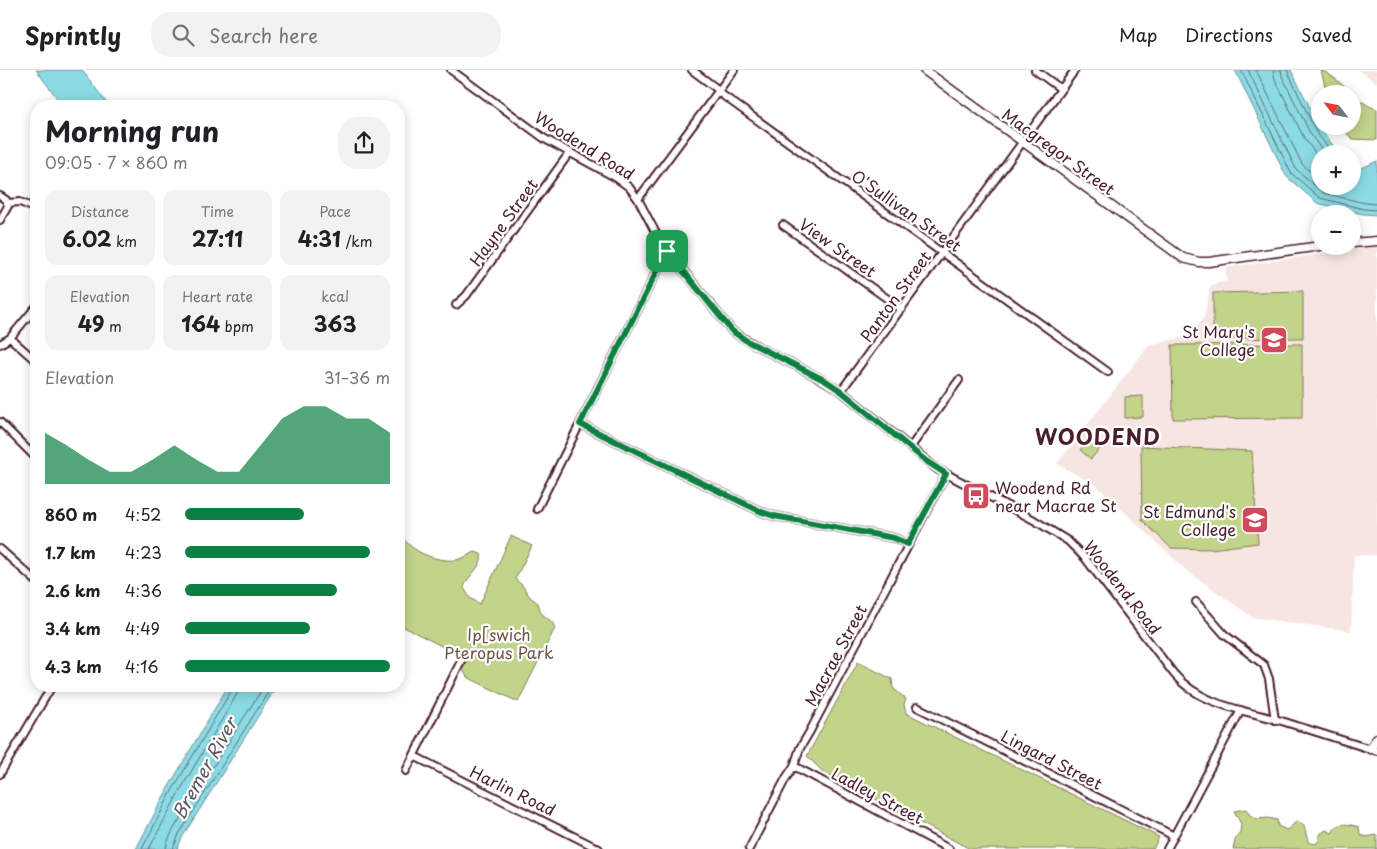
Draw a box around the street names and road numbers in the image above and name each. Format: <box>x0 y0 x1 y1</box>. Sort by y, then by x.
street label: Macgregor Street <box>998 102 1121 200</box>
street label: Woodend Road <box>530 105 640 185</box>
street label: O'Sullivan Street <box>847 163 967 257</box>
street label: Hayne Street <box>463 173 543 271</box>
street label: View Street <box>795 212 882 283</box>
street label: Panton Street <box>854 245 936 346</box>
street label: Woodend Road <box>1079 535 1167 639</box>
street label: Macrae Street <box>798 599 872 710</box>
street label: Lingard Street <box>997 723 1107 795</box>
street label: Harlin Road <box>466 759 560 821</box>
street label: Ladley Street <box>828 761 929 830</box>

